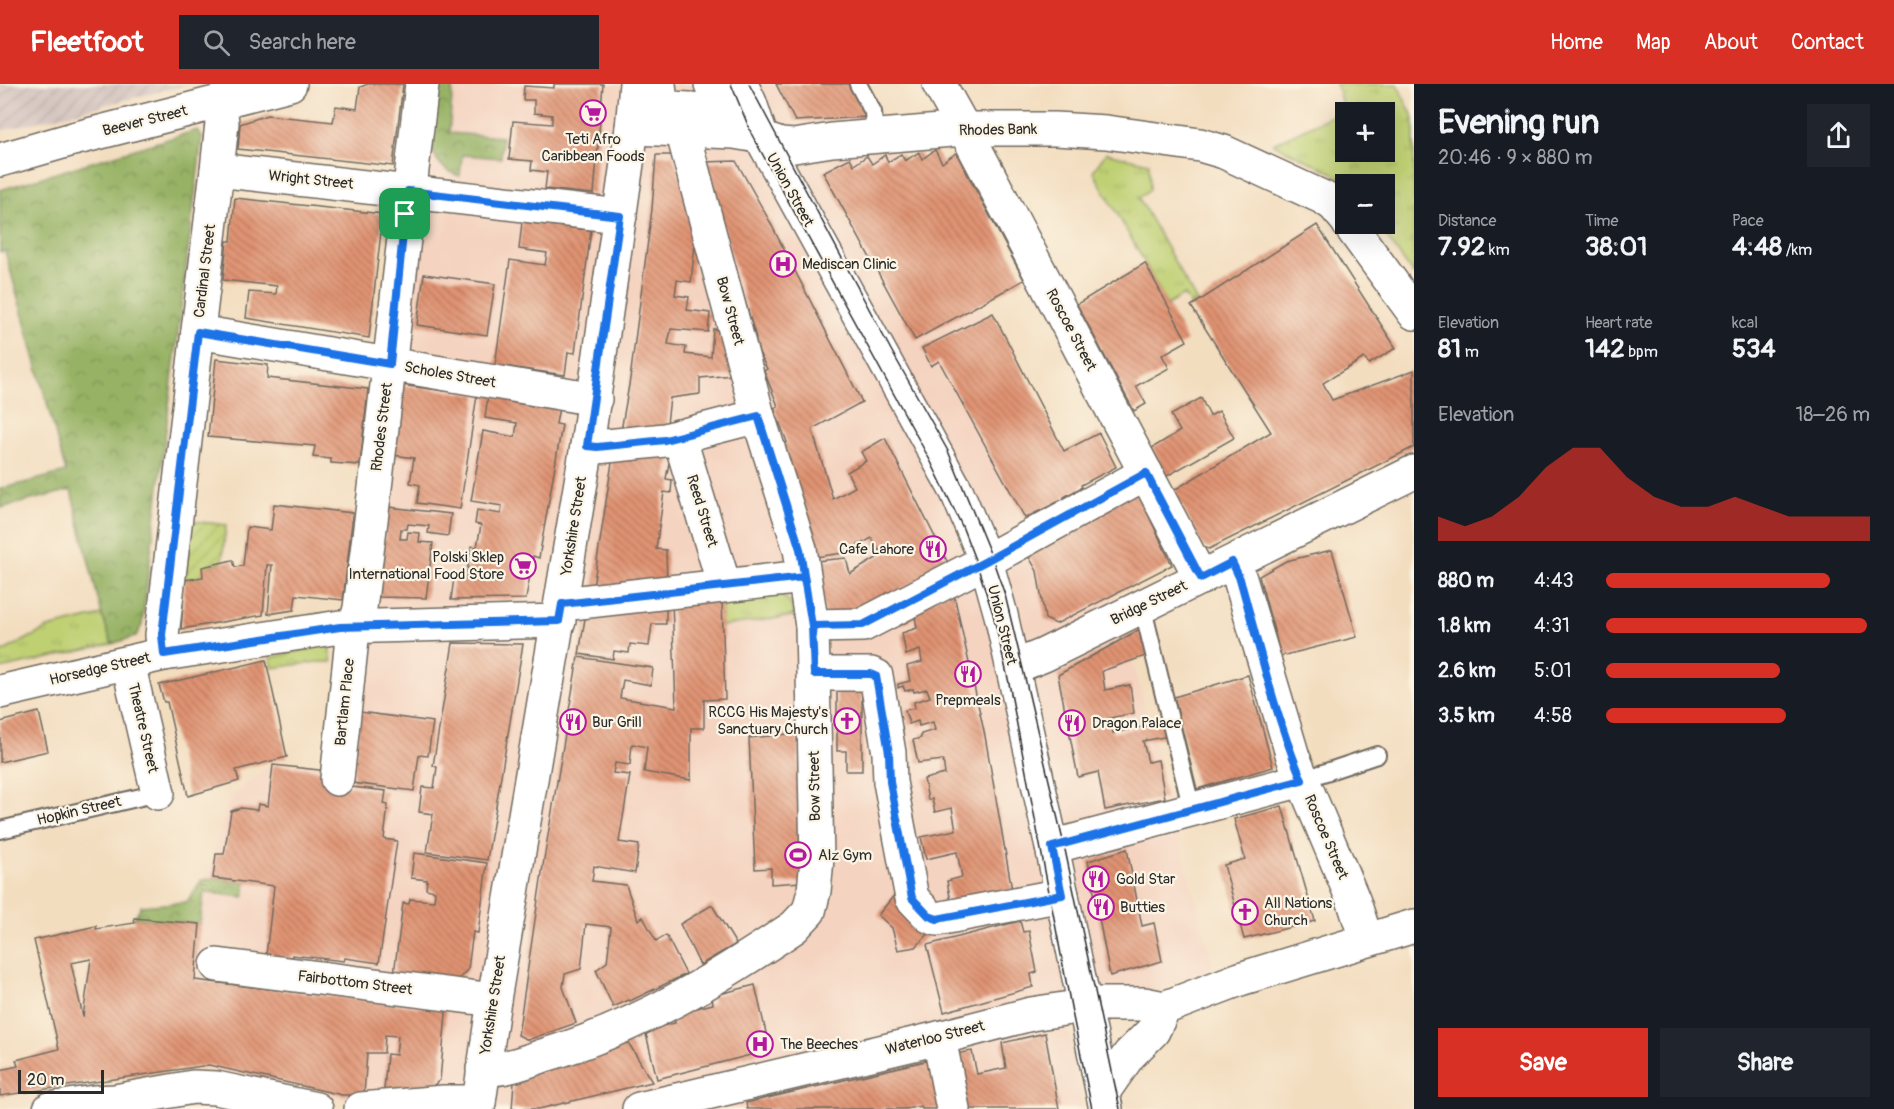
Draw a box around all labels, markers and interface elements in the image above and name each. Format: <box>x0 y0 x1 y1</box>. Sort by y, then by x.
search box <box>179 15 599 69</box>
text: Fleetfoot <box>30 25 143 60</box>
icon: search <box>200 26 233 59</box>
text: Search here <box>248 28 356 56</box>
text: Home <box>1550 29 1603 56</box>
text: Map <box>1636 29 1671 56</box>
text: About <box>1704 29 1758 56</box>
text: Contact <box>1791 29 1864 56</box>
supermarket icon: Teti Afro Caribbean Foods <box>578 98 608 128</box>
street label: Beever Street <box>101 101 190 141</box>
map controls <box>1335 102 1395 234</box>
button: + <box>1335 102 1395 162</box>
text: Evening run <box>1438 102 1599 143</box>
button: share <box>1807 104 1870 167</box>
street label: Rhodes Bank <box>959 120 1038 140</box>
place label: Teti Afro Caribbean Foods <box>541 130 645 166</box>
text: 20:46 · 9 × 880 m <box>1438 145 1592 170</box>
street label: Union Street <box>762 150 819 231</box>
street label: Wright Street <box>267 166 355 194</box>
button: − <box>1335 174 1395 234</box>
pin <box>379 188 430 239</box>
icon: arrive <box>388 197 421 230</box>
text: Distance <box>1438 211 1497 231</box>
text: Time <box>1585 211 1618 231</box>
text: Pace <box>1732 211 1764 231</box>
street label: Cardinal Street <box>190 222 220 319</box>
text: 7.92 <box>1438 231 1485 263</box>
text: 38:01 <box>1585 231 1647 263</box>
text: 4:48 <box>1732 231 1782 263</box>
text: km <box>1485 240 1510 260</box>
text: /km <box>1782 240 1812 260</box>
hospital icon: Mediscan Clinic <box>768 249 798 279</box>
place label: Mediscan Clinic <box>802 255 897 274</box>
street label: Bow Street <box>712 275 749 348</box>
street label: Roscoe Street <box>1041 286 1101 375</box>
text: Elevation <box>1438 313 1499 333</box>
text: Heart rate <box>1585 313 1652 333</box>
text: kcal <box>1732 313 1758 333</box>
text: 81 <box>1438 333 1461 365</box>
text: 142 <box>1585 333 1625 365</box>
text: 534 <box>1732 333 1776 365</box>
text: m <box>1461 342 1479 362</box>
text: bpm <box>1625 342 1658 362</box>
street label: Scholes Street <box>403 358 498 393</box>
street label: Rhodes Street <box>367 381 397 472</box>
text: Elevation <box>1438 402 1514 427</box>
text: 18–26 m <box>1795 402 1870 427</box>
street label: Reed Street <box>682 472 722 550</box>
street label: Yorkshire Street <box>557 474 591 578</box>
restaurant icon: Cafe Lahore <box>918 534 948 564</box>
place label: Cafe Lahore <box>839 540 915 559</box>
place label: Polski Sklep International Food Store <box>348 548 505 584</box>
supermarket icon: Polski Sklep International Food Store <box>508 551 538 581</box>
text: 880 m <box>1438 568 1494 593</box>
text: 4:43 <box>1534 568 1574 593</box>
street label: Bridge Street <box>1108 576 1191 630</box>
street label: Union Street <box>983 583 1021 668</box>
text: 1.8 km <box>1438 613 1491 638</box>
text: 4:31 <box>1534 613 1570 638</box>
street label: Horsedge Street <box>48 648 153 690</box>
street label: Bartlam Place <box>331 657 359 747</box>
text: 2.6 km <box>1438 658 1496 683</box>
text: 5:01 <box>1534 658 1572 683</box>
restaurant icon: Prepmeals <box>953 659 983 689</box>
street label: Theatre Street <box>123 681 163 776</box>
place label: Prepmeals <box>935 691 1001 710</box>
place label: RCCG His Majesty's Sanctuary Church <box>708 703 828 739</box>
text: 3.5 km <box>1438 703 1495 728</box>
text: 4:58 <box>1534 703 1572 728</box>
church icon: RCCG His Majesty's Sanctuary Church <box>832 706 862 736</box>
restaurant icon: Bur Grill <box>558 707 588 737</box>
restaurant icon: Dragon Palace <box>1057 708 1087 738</box>
place label: Bur Grill <box>592 713 642 732</box>
place label: Dragon Palace <box>1092 714 1182 733</box>
street label: Bow Street <box>805 750 825 821</box>
street label: Hopkin Street <box>35 792 124 830</box>
street label: Roscoe Street <box>1300 792 1353 883</box>
sports icon: Alz Gym <box>783 840 813 870</box>
place label: Alz Gym <box>818 846 872 865</box>
restaurant icon: Gold Star <box>1081 864 1111 894</box>
place label: Gold Star <box>1116 870 1176 889</box>
restaurant icon: Butties <box>1086 892 1116 922</box>
place label: All Nations Church <box>1264 894 1333 930</box>
church icon: All Nations Church <box>1230 897 1260 927</box>
place label: Butties <box>1120 898 1165 917</box>
street label: Yorkshire Street <box>476 953 510 1057</box>
street label: Fairbottom Street <box>297 967 414 1000</box>
street label: Waterloo Street <box>883 1016 988 1060</box>
button: Save <box>1438 1028 1648 1097</box>
button: Share <box>1660 1028 1870 1097</box>
hospital icon: The Beeches <box>745 1029 775 1059</box>
place label: The Beeches <box>780 1035 858 1054</box>
scale bar <box>18 1067 104 1094</box>
text: 20 m <box>27 1070 65 1090</box>

